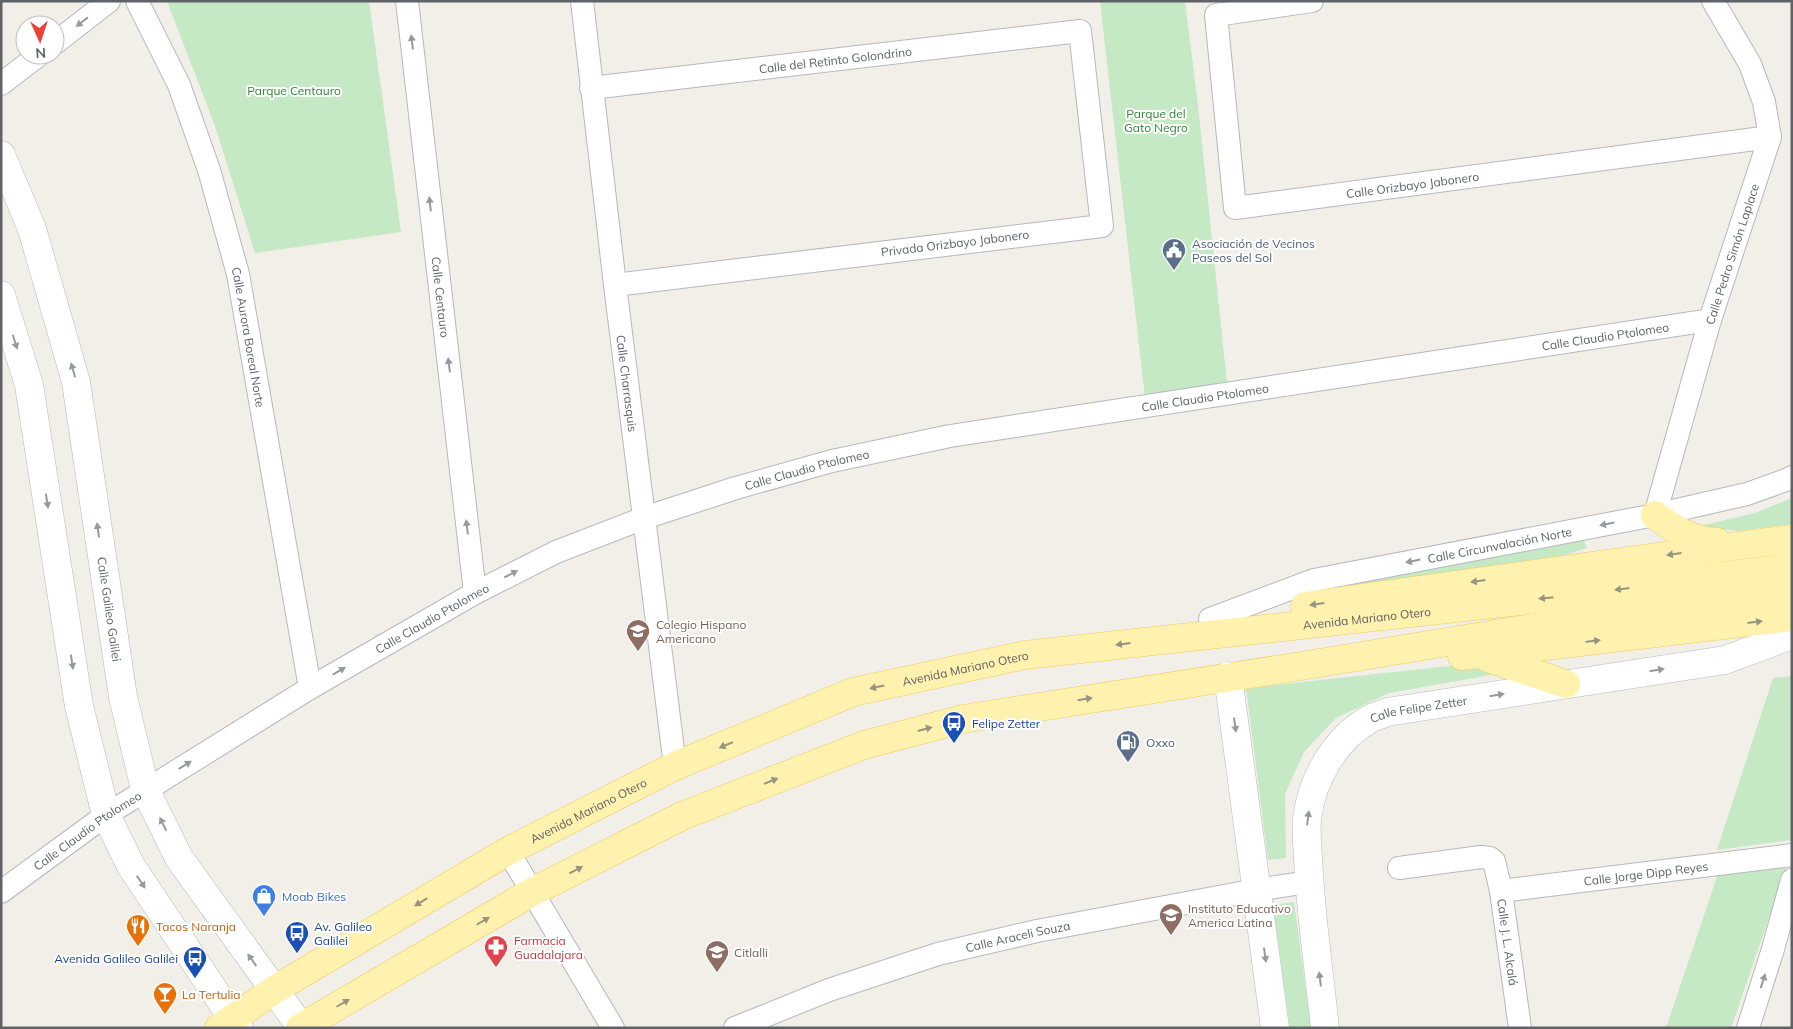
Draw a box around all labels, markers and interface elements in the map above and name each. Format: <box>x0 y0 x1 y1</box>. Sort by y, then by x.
north arrow <box>15 15 65 65</box>
one-way arrow <box>75 17 89 27</box>
one-way arrow <box>408 34 416 50</box>
street label: Calle del Retinto Golondrino <box>758 43 913 76</box>
text: N <box>35 44 46 62</box>
park label: Parque Centauro <box>247 83 341 98</box>
park label: Parque del Gato Negro <box>1124 106 1188 135</box>
street label: Calle Orizbayo Jabonero <box>1345 168 1480 201</box>
street label: Calle Pedro Simón Laplace <box>1702 182 1762 326</box>
one-way arrow <box>426 195 434 211</box>
street label: Privada Orizbayo Jabonero <box>880 226 1030 260</box>
place label: Asociación de Vecinos Paseos del Sol <box>1192 236 1315 265</box>
public building icon: Asociación de Vecinos Paseos del Sol <box>1161 237 1187 271</box>
street label: Calle Centauro <box>429 256 453 339</box>
street label: Calle Aurora Boreal Norte <box>229 265 269 408</box>
street label: Calle Claudio Ptolomeo <box>1541 319 1670 353</box>
street label: Calle Charrasquis <box>614 334 641 433</box>
one-way arrow <box>12 335 20 350</box>
one-way arrow <box>445 357 453 373</box>
one-way arrow <box>68 362 76 377</box>
street label: Calle Claudio Ptolomeo <box>1140 380 1270 414</box>
street label: Calle Claudio Ptolomeo <box>743 446 871 493</box>
one-way arrow <box>43 493 51 509</box>
one-way arrow <box>463 518 471 534</box>
one-way arrow <box>1598 521 1614 529</box>
one-way arrow <box>94 522 102 538</box>
street label: Calle Circunvalación Norte <box>1426 524 1573 566</box>
one-way arrow <box>1666 550 1682 558</box>
street label: Calle Galileo Galilei <box>95 556 125 663</box>
one-way arrow <box>1405 557 1420 565</box>
one-way arrow <box>504 570 518 578</box>
one-way arrow <box>1470 578 1486 586</box>
street label: Calle Claudio Ptolomeo <box>372 580 491 656</box>
one-way arrow <box>1614 585 1630 593</box>
one-way arrow <box>1537 594 1553 602</box>
one-way arrow <box>1309 600 1325 608</box>
street label: Avenida Mariano Otero <box>1302 603 1432 632</box>
place label: Colegio Hispano Americano <box>656 617 747 646</box>
school or university icon: Colegio Hispano Americano <box>625 618 651 652</box>
one-way arrow <box>1747 618 1763 626</box>
one-way arrow <box>1586 637 1602 645</box>
one-way arrow <box>1115 640 1131 648</box>
street label: Avenida Mariano Otero <box>901 647 1030 689</box>
one-way arrow <box>68 654 76 670</box>
one-way arrow <box>1650 666 1666 674</box>
one-way arrow <box>332 667 346 676</box>
one-way arrow <box>870 683 885 691</box>
one-way arrow <box>1489 690 1505 698</box>
street label: Calle Felipe Zetter <box>1367 692 1469 726</box>
one-way arrow <box>1077 695 1093 703</box>
bus stop icon: Felipe Zetter <box>941 710 967 744</box>
place label: Felipe Zetter <box>972 716 1041 731</box>
one-way arrow <box>1231 717 1239 733</box>
one-way arrow <box>917 725 932 733</box>
fuel station icon: Oxxo <box>1115 729 1141 763</box>
place label: Oxxo <box>1146 735 1175 750</box>
one-way arrow <box>718 741 733 749</box>
one-way arrow <box>179 760 192 769</box>
street label: Avenida Mariano Otero <box>527 774 649 846</box>
one-way arrow <box>764 777 779 785</box>
street label: Calle Claudio Ptolomeo <box>30 787 144 873</box>
one-way arrow <box>1304 809 1312 825</box>
one-way arrow <box>158 817 166 831</box>
street label: Calle Jorge Dipp Reyes <box>1583 858 1709 888</box>
one-way arrow <box>569 866 583 874</box>
one-way arrow <box>136 875 146 888</box>
shop icon: Moab Bikes <box>251 883 277 917</box>
place label: Moab Bikes <box>282 889 346 904</box>
street label: Calle J. L. Alcalá <box>1495 897 1522 986</box>
one-way arrow <box>414 898 427 907</box>
place label: Instituto Educativo America Latina <box>1188 901 1291 930</box>
school or university icon: Instituto Educativo America Latina <box>1158 902 1184 936</box>
restaurant icon: Tacos Naranja <box>125 913 151 947</box>
one-way arrow <box>477 916 490 925</box>
street label: Calle Araceli Souza <box>964 917 1071 955</box>
place label: Tacos Naranja <box>156 919 236 934</box>
place label: Av. Galileo Galilei <box>314 919 372 948</box>
bus stop icon: Av. Galileo Galilei <box>284 920 310 954</box>
place label: Farmacia Guadalajara <box>514 933 583 962</box>
pharmacy icon: Farmacia Guadalajara <box>483 934 509 968</box>
school or university icon: Citlalli <box>704 939 730 973</box>
bus stop icon: Avenida Galileo Galilei <box>182 945 208 979</box>
place label: Citlalli <box>734 945 768 960</box>
one-way arrow <box>1261 948 1269 964</box>
place label: Avenida Galileo Galilei <box>54 951 178 966</box>
one-way arrow <box>247 953 257 966</box>
one-way arrow <box>1316 971 1324 987</box>
one-way arrow <box>1759 974 1767 989</box>
bar icon: La Tertulia <box>152 981 178 1015</box>
place label: La Tertulia <box>182 987 240 1002</box>
one-way arrow <box>336 998 350 1007</box>

